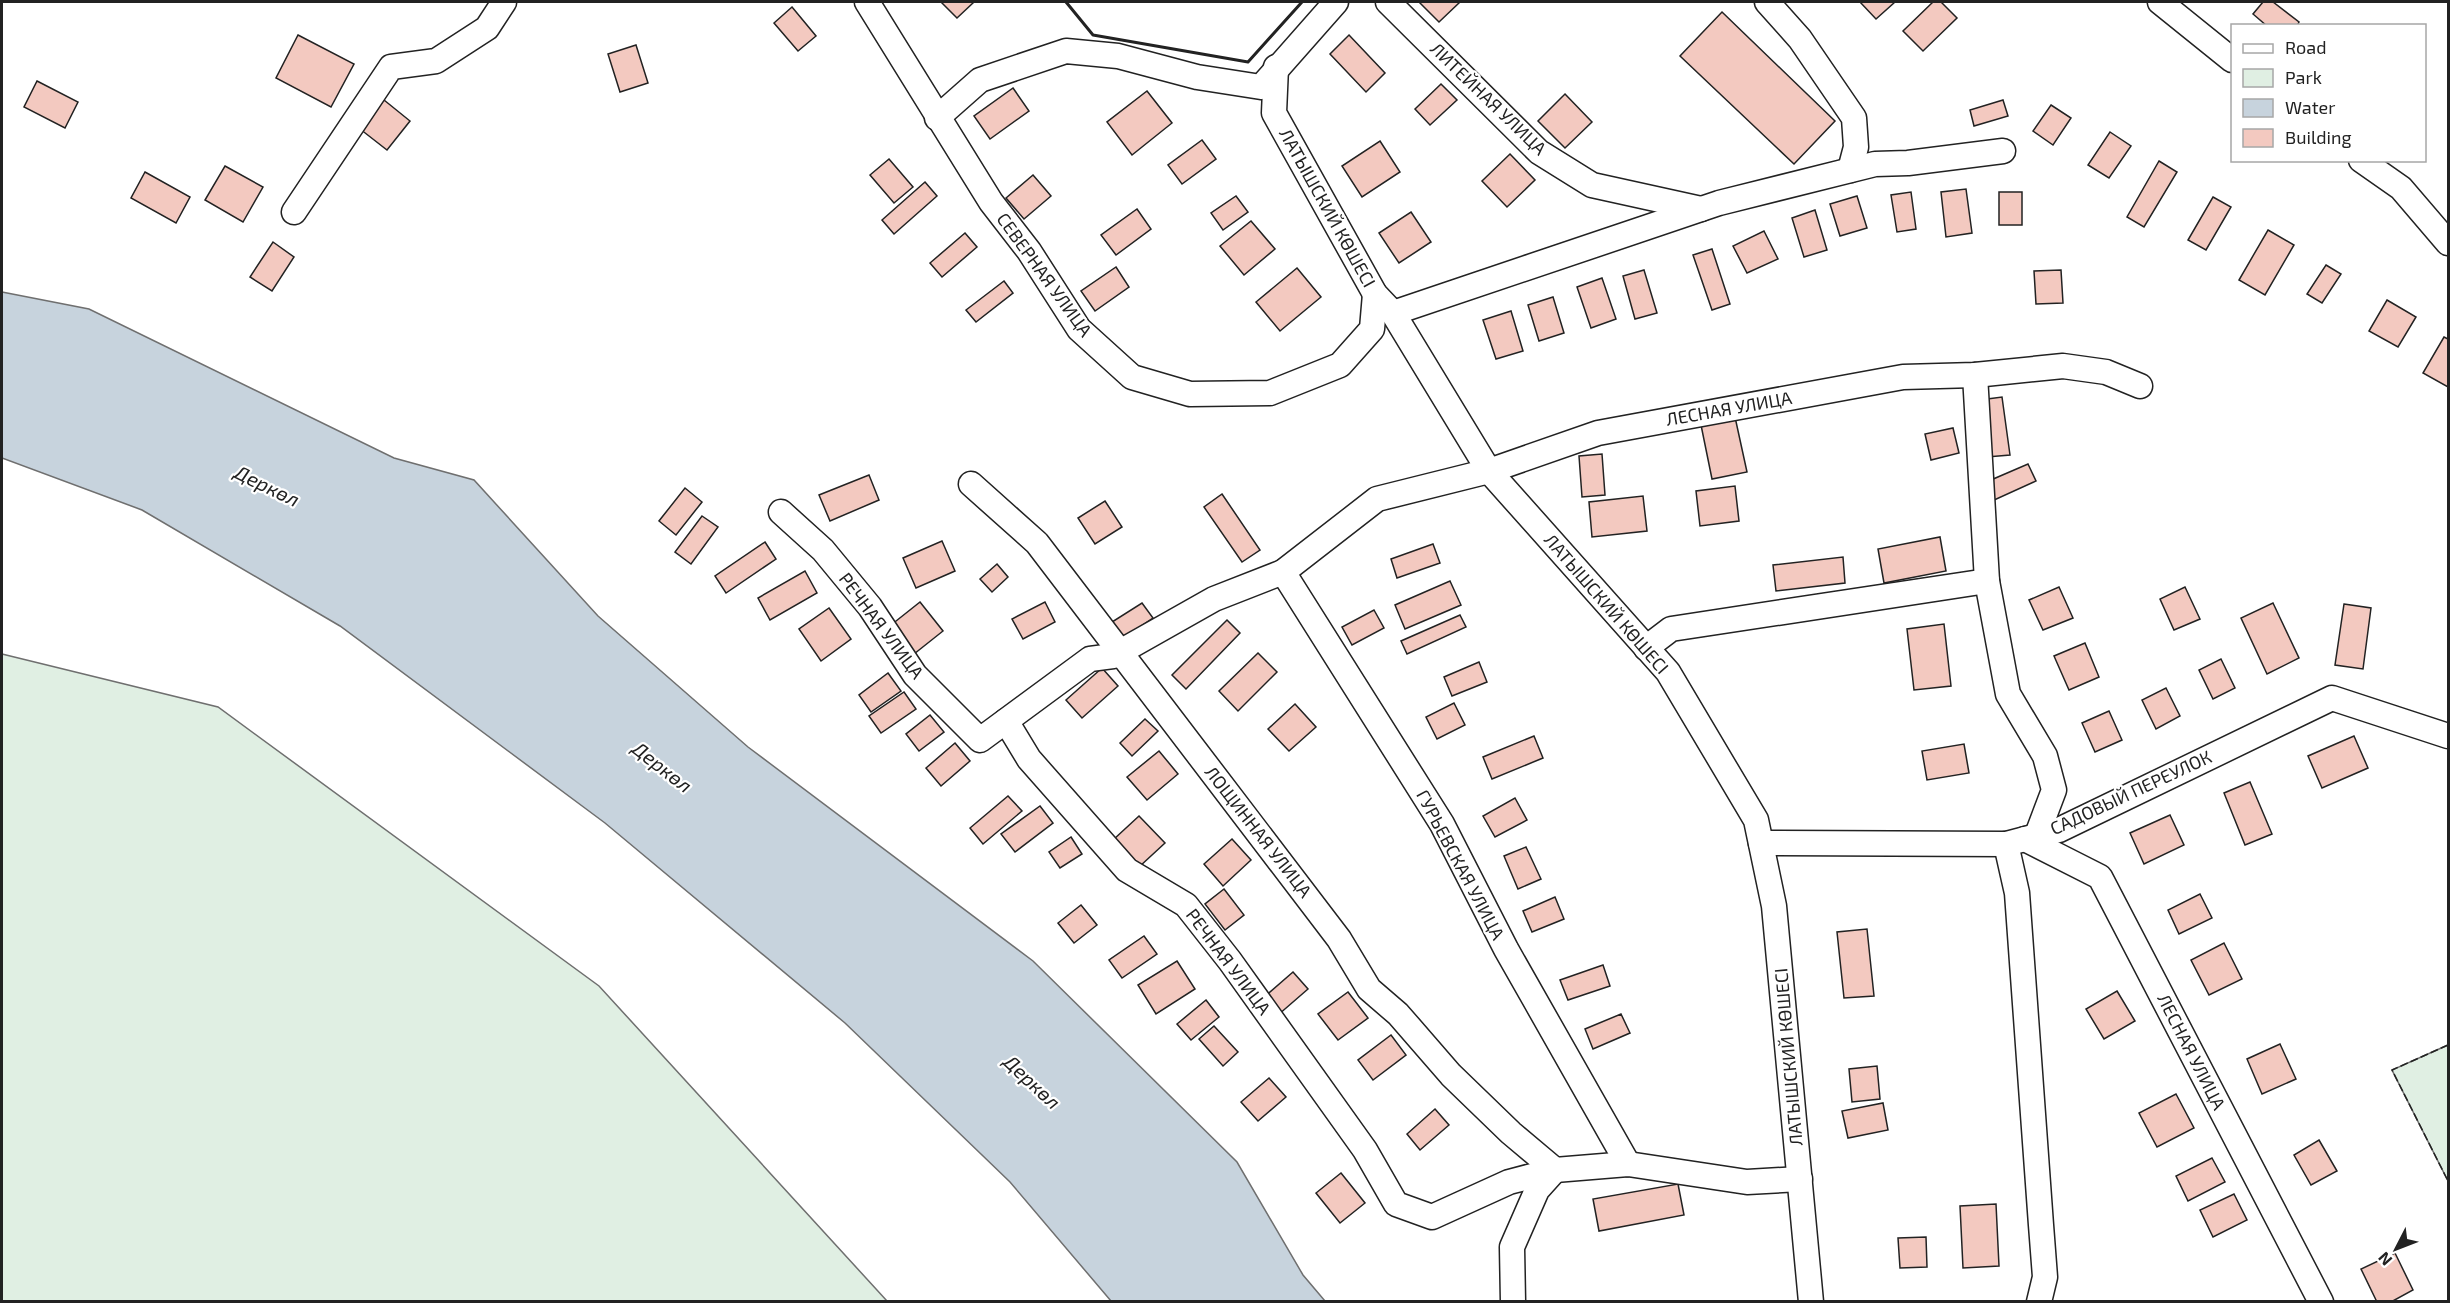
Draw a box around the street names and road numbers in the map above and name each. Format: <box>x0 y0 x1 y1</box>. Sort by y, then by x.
street label: ЛИТЕЙНАЯ УЛИЦА <box>1426 37 1552 160</box>
street label: ЛАТЫШСКИЙ КӨШЕСІ <box>1275 124 1381 291</box>
street label: СЕВЕРНАЯ УЛИЦА <box>993 208 1098 341</box>
street label: ЛЕСНАЯ УЛИЦА <box>1664 386 1794 430</box>
street label: ЛАТЫШСКИЙ КӨШЕСІ <box>1540 529 1674 678</box>
street label: РЕЧНАЯ УЛИЦА <box>835 568 929 684</box>
street label: САДОВЫЙ ПЕРЕУЛОК <box>2046 745 2215 839</box>
street label: ЛОЩИННАЯ УЛИЦА <box>1201 761 1317 902</box>
street label: ГУРЬЕВСКАЯ УЛИЦА <box>1412 786 1510 944</box>
street label: РЕЧНАЯ УЛИЦА <box>1182 904 1276 1020</box>
street label: ЛАТЫШСКИЙ КӨШЕСІ <box>1769 967 1807 1147</box>
street label: ЛЕСНАЯ УЛИЦА <box>2153 990 2231 1114</box>

